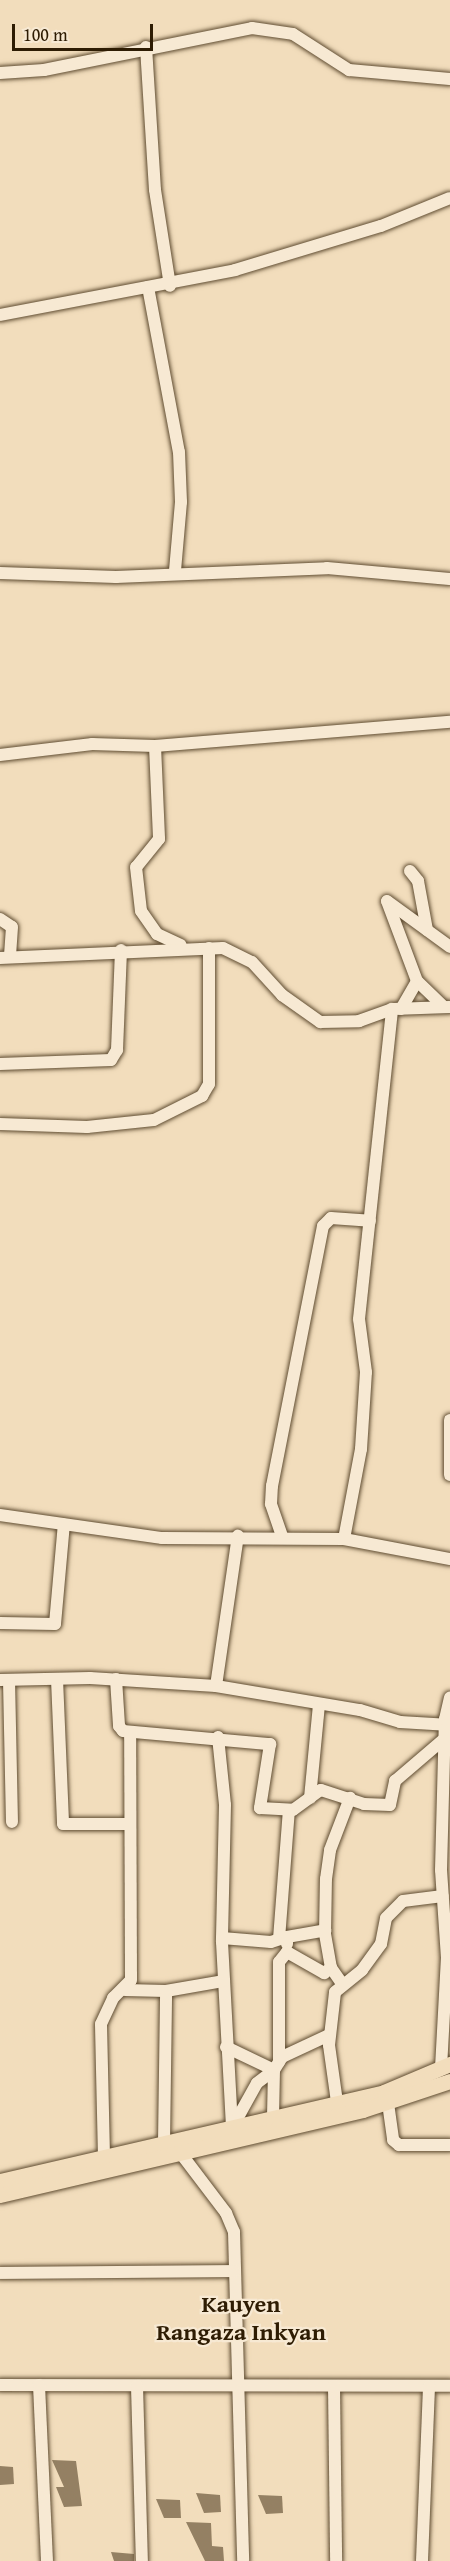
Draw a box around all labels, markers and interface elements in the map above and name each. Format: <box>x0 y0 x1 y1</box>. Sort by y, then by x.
scale bar <box>15 12 156 50</box>
text: 100 m <box>23 21 68 48</box>
district label: Kauyen Rangaza Inkyan <box>156 2290 326 2346</box>

